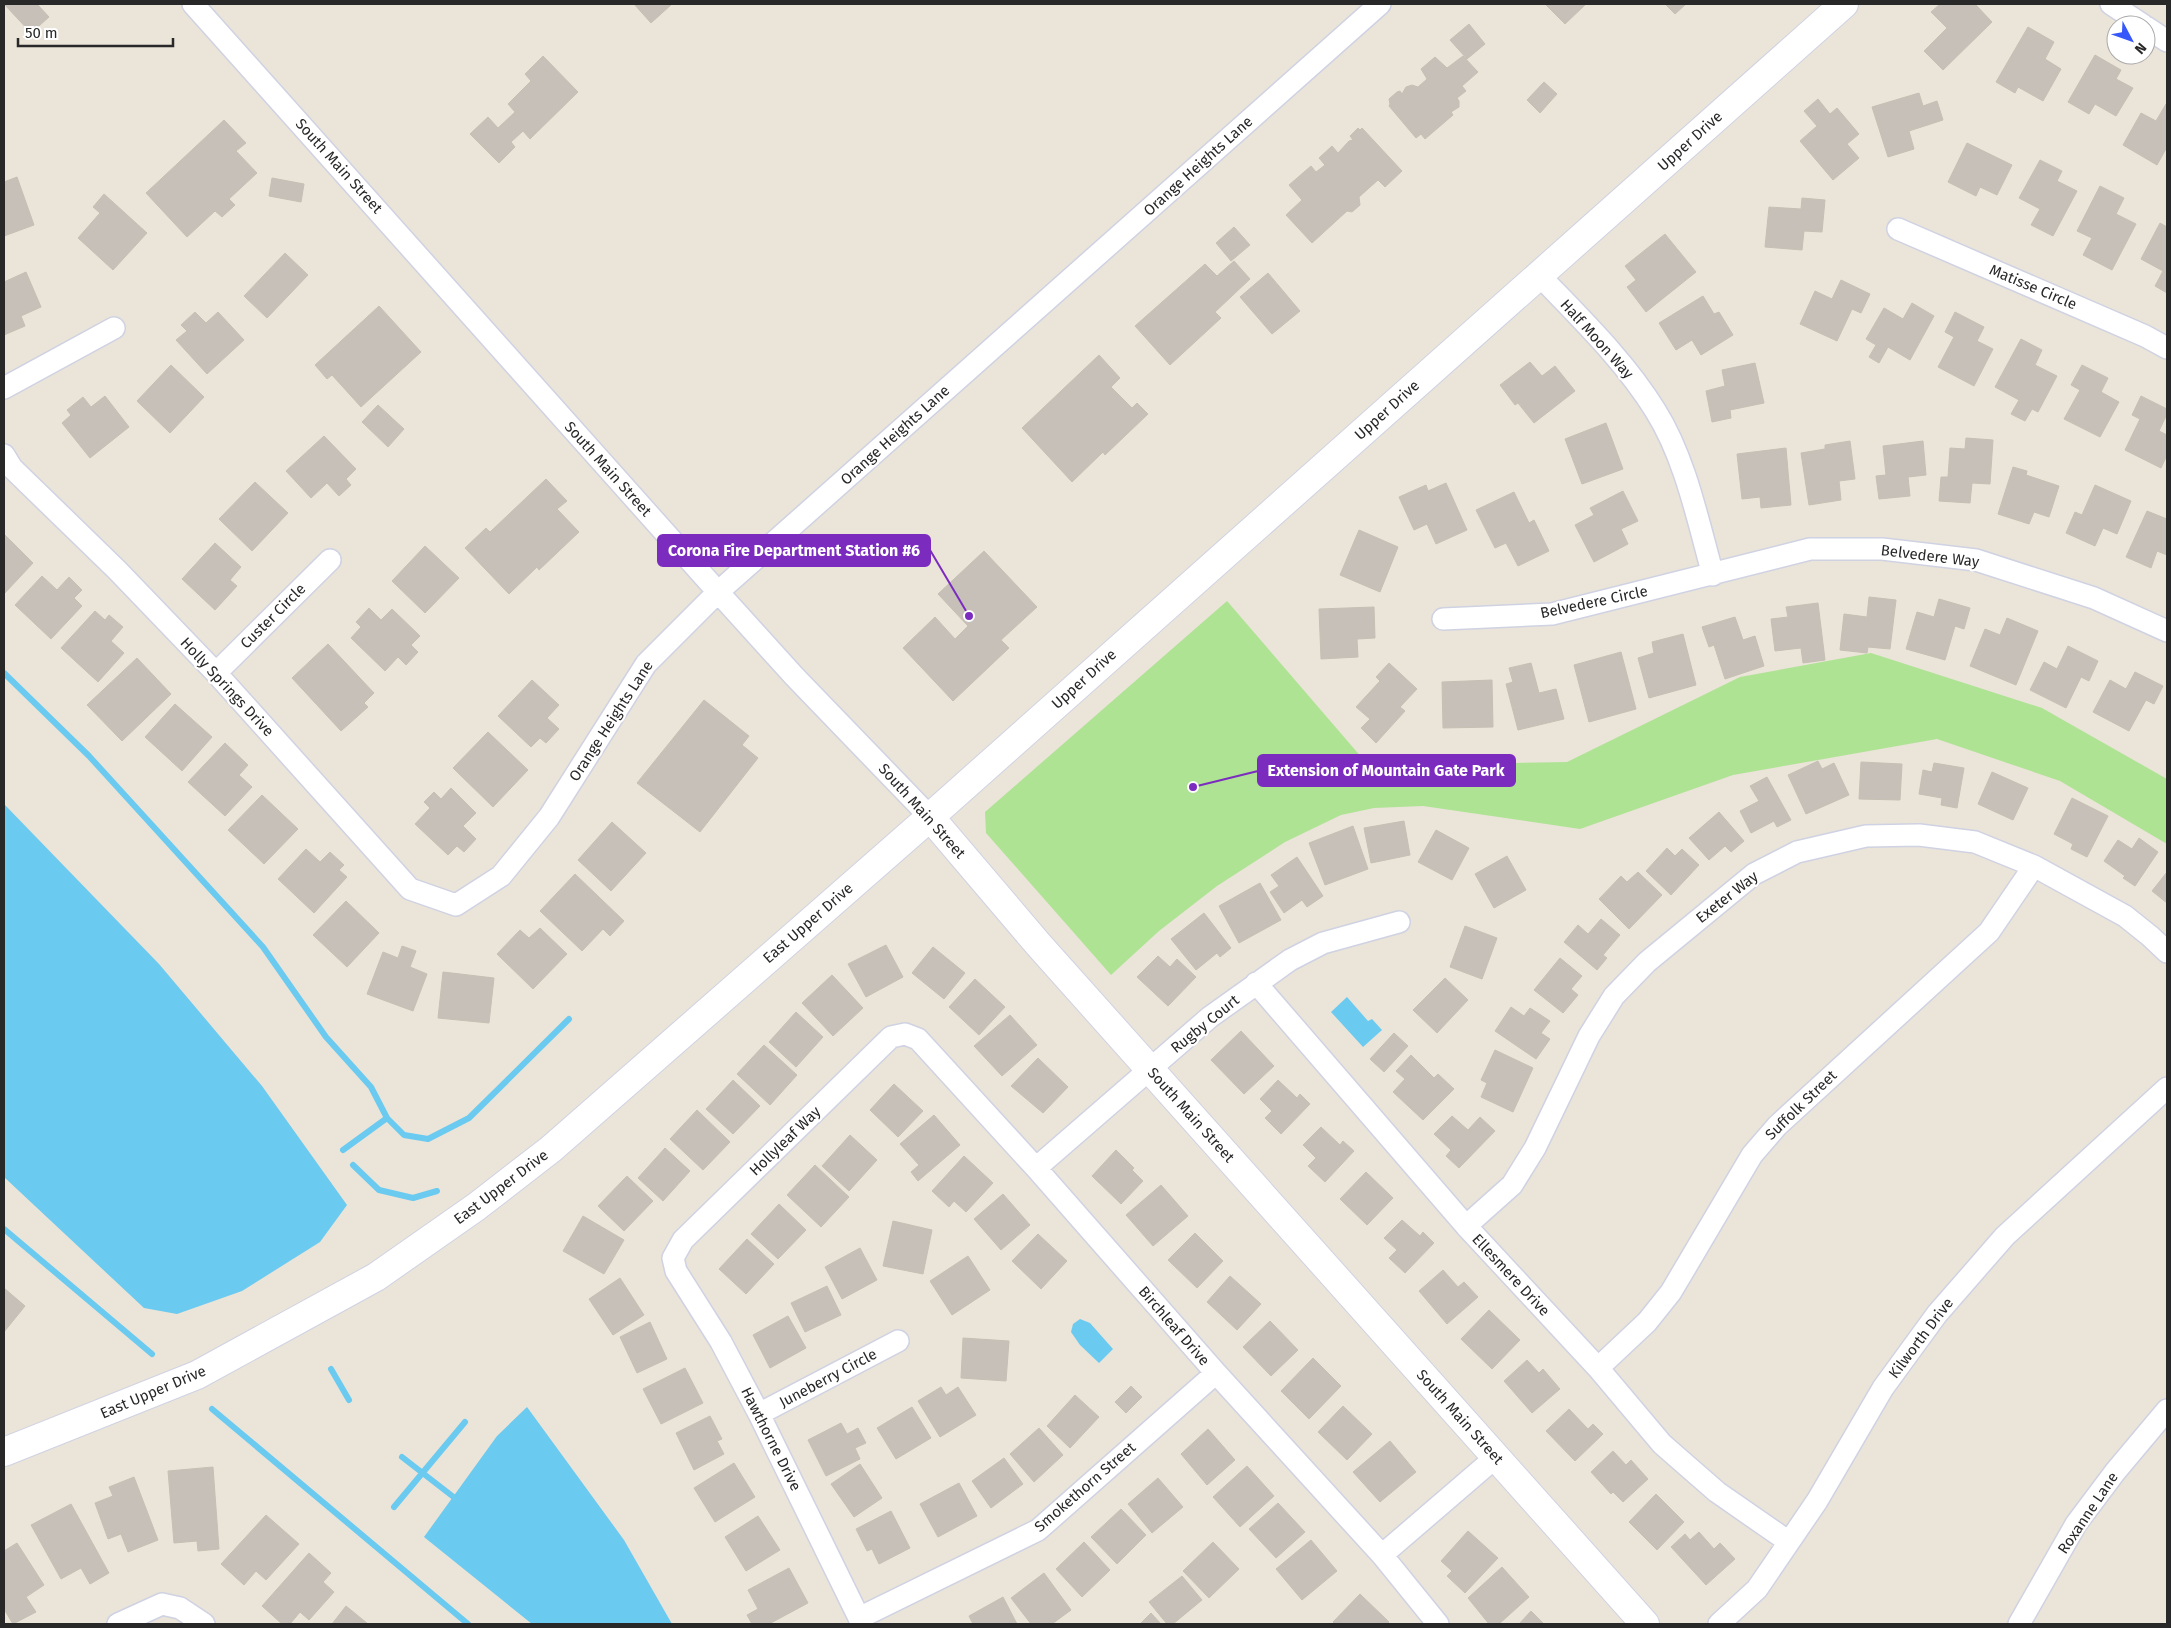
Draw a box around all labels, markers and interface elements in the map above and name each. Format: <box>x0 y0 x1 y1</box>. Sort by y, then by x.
scale bar <box>18 15 172 47</box>
north arrow <box>2106 15 2156 65</box>
text: 50 m <box>25 24 58 42</box>
text: N <box>2131 39 2150 57</box>
street label: Upper Drive <box>1654 107 1726 175</box>
street label: Orange Heights Lane <box>1140 112 1256 220</box>
street label: South Main Street <box>292 115 387 218</box>
street label: Matisse Circle <box>1987 261 2079 313</box>
street label: Half Moon Way <box>1557 296 1638 383</box>
street label: Upper Drive <box>1351 376 1423 444</box>
street label: Orange Heights Lane <box>837 381 953 489</box>
street label: South Main Street <box>561 418 656 521</box>
callout: Corona Fire Department Station #6 <box>658 535 930 566</box>
text: Corona Fire Department Station #6 <box>668 541 920 560</box>
street label: Belvedere Way <box>1880 541 1981 571</box>
street label: Custer Circle <box>237 580 309 652</box>
street label: Belvedere Circle <box>1539 582 1649 622</box>
street label: Holly Springs Drive <box>177 634 277 740</box>
street label: Upper Drive <box>1048 645 1120 713</box>
street label: Orange Heights Lane <box>565 657 657 785</box>
callout: Extension of Mountain Gate Park <box>1258 755 1515 786</box>
street label: South Main Street <box>875 760 970 863</box>
text: Extension of Mountain Gate Park <box>1268 761 1505 780</box>
street label: Exeter Way <box>1692 867 1762 927</box>
street label: East Upper Drive <box>759 879 857 967</box>
street label: Rugby Court <box>1167 991 1243 1057</box>
street label: South Main Street <box>1144 1064 1239 1167</box>
street label: Suffolk Street <box>1762 1066 1841 1144</box>
street label: Hollyleaf Way <box>746 1102 825 1179</box>
street label: East Upper Drive <box>450 1146 552 1228</box>
street label: Ellesmere Drive <box>1468 1230 1554 1320</box>
street label: Birchleaf Drive <box>1135 1283 1213 1369</box>
street label: Kilworth Drive <box>1885 1294 1957 1382</box>
street label: Juneberry Circle <box>776 1345 880 1411</box>
street label: East Upper Drive <box>97 1362 209 1422</box>
street label: South Main Street <box>1413 1366 1508 1469</box>
street label: Hawthorne Drive <box>737 1384 805 1494</box>
street label: Smokethorn Street <box>1031 1438 1140 1536</box>
street label: Roxanne Lane <box>2054 1469 2122 1557</box>

